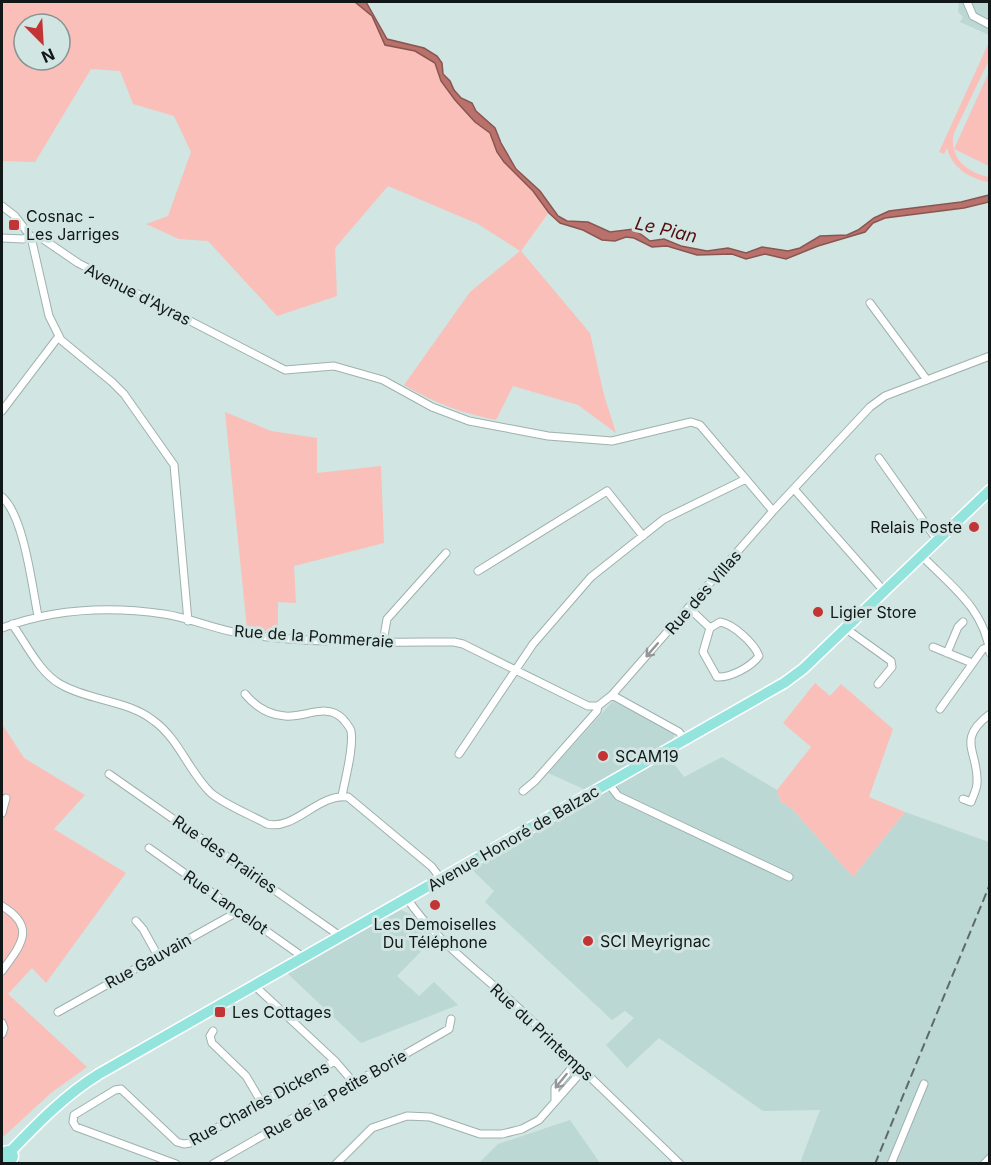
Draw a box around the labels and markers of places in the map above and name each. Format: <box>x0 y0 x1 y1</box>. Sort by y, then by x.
place label: Cosnac - Les Jarriges <box>26 206 119 244</box>
marker: Cosnac - Les Jarriges <box>7 218 21 232</box>
place label: Relais Poste <box>870 517 962 537</box>
marker: Relais Poste <box>967 520 981 534</box>
place label: Ligier Store <box>830 602 916 622</box>
marker: Ligier Store <box>811 605 825 619</box>
place label: SCAM19 <box>615 746 679 766</box>
marker: SCAM19 <box>596 749 610 763</box>
marker: Les Demoiselles Du Téléphone <box>428 898 442 912</box>
place label: Les Demoiselles Du Téléphone <box>374 914 496 952</box>
place label: SCI Meyrignac <box>600 931 711 951</box>
marker: SCI Meyrignac <box>581 934 595 948</box>
place label: Les Cottages <box>232 1002 331 1022</box>
marker: Les Cottages <box>213 1005 227 1019</box>

